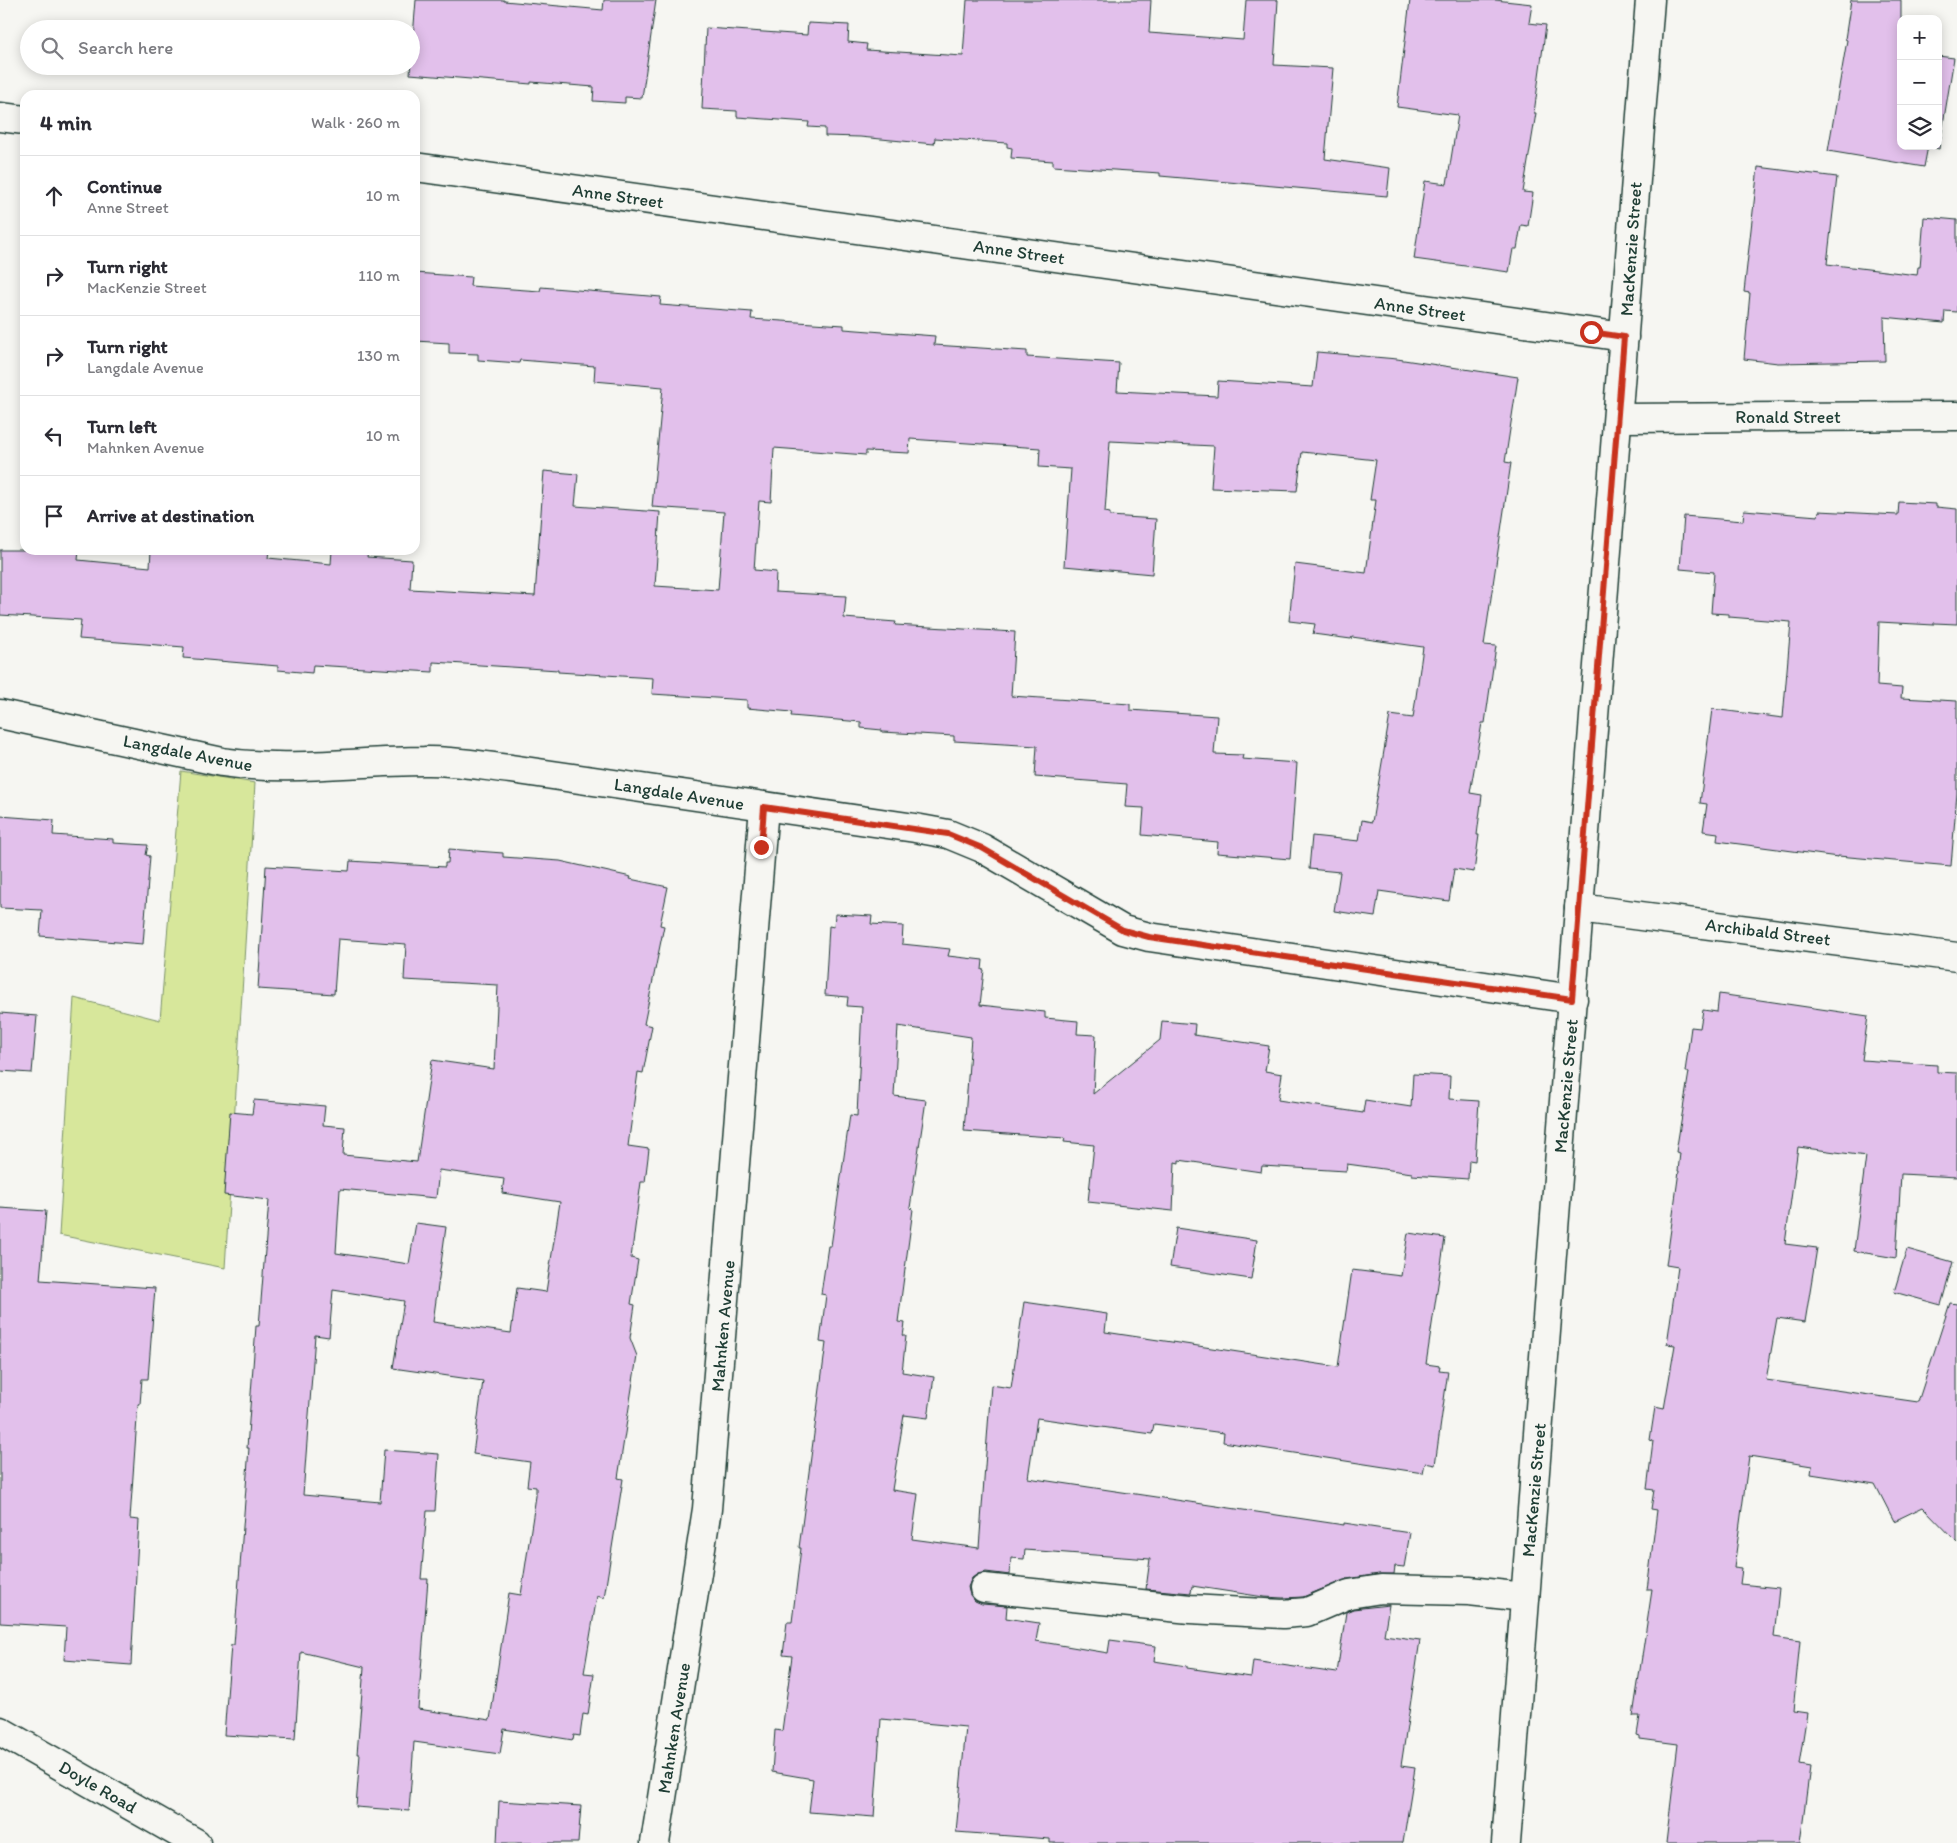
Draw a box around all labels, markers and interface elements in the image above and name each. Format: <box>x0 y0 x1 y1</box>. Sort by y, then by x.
map controls <box>1897 15 1942 150</box>
button: + <box>1897 15 1942 60</box>
search box <box>20 20 420 75</box>
icon: search <box>38 34 66 62</box>
text: Search here <box>78 36 173 59</box>
button: − <box>1897 60 1942 105</box>
button: layers <box>1897 105 1942 150</box>
text: 4 min <box>40 110 92 135</box>
text: Walk · 260 m <box>311 113 400 132</box>
text: Continue <box>87 175 162 198</box>
street label: Anne Street <box>571 179 665 213</box>
street label: MacKenzie Street <box>1615 181 1647 317</box>
icon: ahead <box>40 182 68 210</box>
text: 10 m <box>366 186 400 205</box>
text: Anne Street <box>87 198 169 217</box>
street label: Anne Street <box>972 235 1066 269</box>
text: Turn right <box>87 255 168 278</box>
icon: right <box>40 262 68 290</box>
text: 110 m <box>358 266 400 285</box>
text: MacKenzie Street <box>87 278 207 297</box>
street label: Anne Street <box>1373 292 1467 326</box>
route start <box>1580 321 1603 344</box>
text: Turn right <box>87 335 168 358</box>
icon: right <box>40 342 68 370</box>
text: 130 m <box>357 346 400 365</box>
text: Langdale Avenue <box>87 358 204 377</box>
street label: Ronald Street <box>1735 406 1841 428</box>
text: Turn left <box>87 415 157 438</box>
icon: left <box>40 422 68 450</box>
text: 10 m <box>366 426 400 445</box>
text: Mahnken Avenue <box>87 438 204 457</box>
icon: arrive <box>40 502 68 530</box>
text: Arrive at destination <box>87 504 254 527</box>
street label: Langdale Avenue <box>121 730 255 776</box>
street label: Langdale Avenue <box>612 773 746 815</box>
route end <box>750 836 773 859</box>
street label: Archibald Street <box>1704 913 1832 951</box>
street label: MacKenzie Street <box>1549 1018 1583 1154</box>
street label: Mahnken Avenue <box>706 1259 740 1393</box>
street label: MacKenzie Street <box>1517 1422 1551 1558</box>
street label: Mahnken Avenue <box>653 1661 695 1795</box>
street label: Doyle Road <box>55 1756 141 1818</box>

